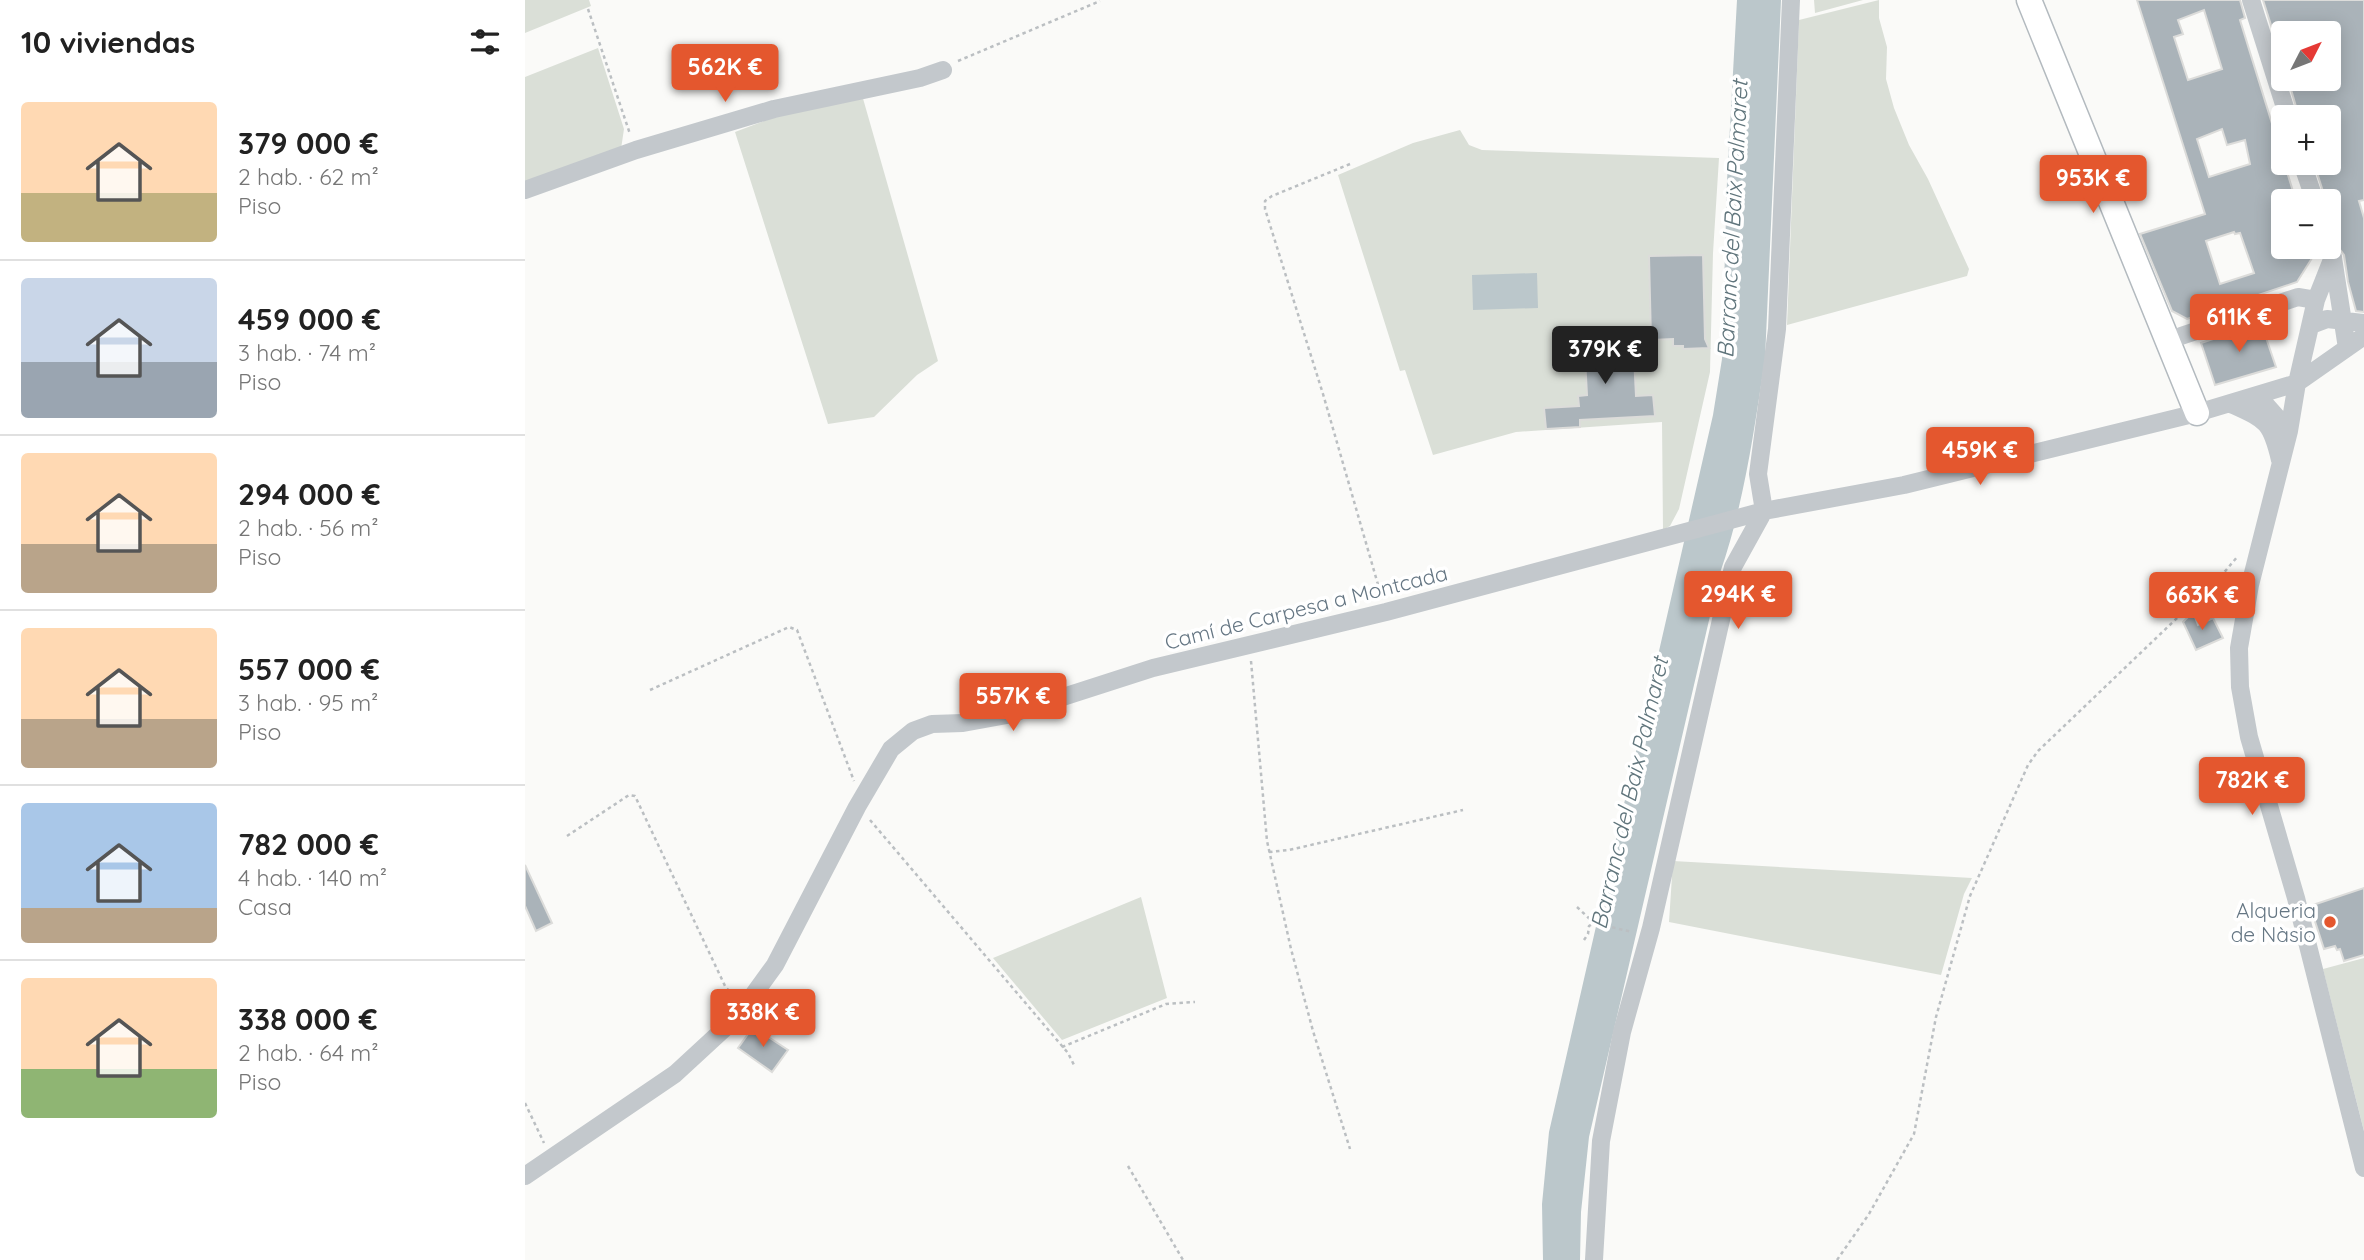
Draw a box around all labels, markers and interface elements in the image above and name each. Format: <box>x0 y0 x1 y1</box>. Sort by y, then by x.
north arrow <box>2271 21 2341 91</box>
map controls <box>2271 21 2341 259</box>
text: 10 viviendas <box>21 23 195 61</box>
icon: filters <box>466 23 504 61</box>
pin: 562K € <box>668 44 782 104</box>
text: 562K € <box>688 52 762 81</box>
water label: Barranc del Baix Palmaret <box>1710 77 1754 359</box>
button: + <box>2271 105 2341 175</box>
text: 379 000 € <box>238 124 379 162</box>
icon: home <box>77 130 161 214</box>
pin: 953K € <box>2036 156 2150 215</box>
text: 2 hab. · 62 m² <box>238 162 379 191</box>
text: 953K € <box>2056 163 2130 192</box>
button: − <box>2271 189 2341 259</box>
text: Piso <box>238 191 281 220</box>
pin: 611K € <box>2182 294 2296 354</box>
text: 459 000 € <box>238 300 381 338</box>
text: 611K € <box>2206 302 2272 331</box>
icon: home <box>77 306 161 390</box>
pin: 379K € <box>1548 326 1662 386</box>
text: 379K € <box>1568 334 1642 363</box>
text: 3 hab. · 74 m² <box>238 338 376 367</box>
text: Piso <box>238 367 281 396</box>
pin: 459K € <box>1923 428 2037 487</box>
text: 459K € <box>1942 435 2018 464</box>
text: 294 000 € <box>238 475 381 513</box>
icon: home <box>77 481 161 565</box>
text: 2 hab. · 56 m² <box>238 513 379 542</box>
text: Piso <box>238 542 281 571</box>
street label: Camí de Carpesa a Montcada <box>1162 559 1450 655</box>
pin: 294K € <box>1681 572 1795 631</box>
pin: 663K € <box>2145 572 2259 632</box>
text: 294K € <box>1700 579 1776 608</box>
text: 663K € <box>2165 580 2239 609</box>
text: 557 000 € <box>238 650 380 688</box>
water label: Barranc del Baix Palmaret <box>1584 652 1675 932</box>
icon: home <box>77 656 161 740</box>
pin: 557K € <box>956 674 1070 733</box>
text: 557K € <box>975 681 1051 710</box>
text: 3 hab. · 95 m² <box>238 688 378 717</box>
text: Piso <box>238 717 281 746</box>
pin: 782K € <box>2195 758 2309 817</box>
text: 782K € <box>2215 765 2289 794</box>
text: 782 000 € <box>238 825 379 863</box>
icon: home <box>77 831 161 915</box>
text: 4 hab. · 140 m² <box>238 863 387 892</box>
text: Casa <box>238 892 292 921</box>
place label: Alqueria de Nàsio <box>2231 897 2316 947</box>
marker: Alqueria de Nàsio <box>2322 914 2338 930</box>
pin: 338K € <box>706 990 820 1049</box>
text: 338K € <box>726 997 800 1026</box>
text: 338 000 € <box>238 1000 378 1038</box>
icon: home <box>77 1006 161 1090</box>
text: 2 hab. · 64 m² <box>238 1038 379 1067</box>
text: Piso <box>238 1067 281 1096</box>

